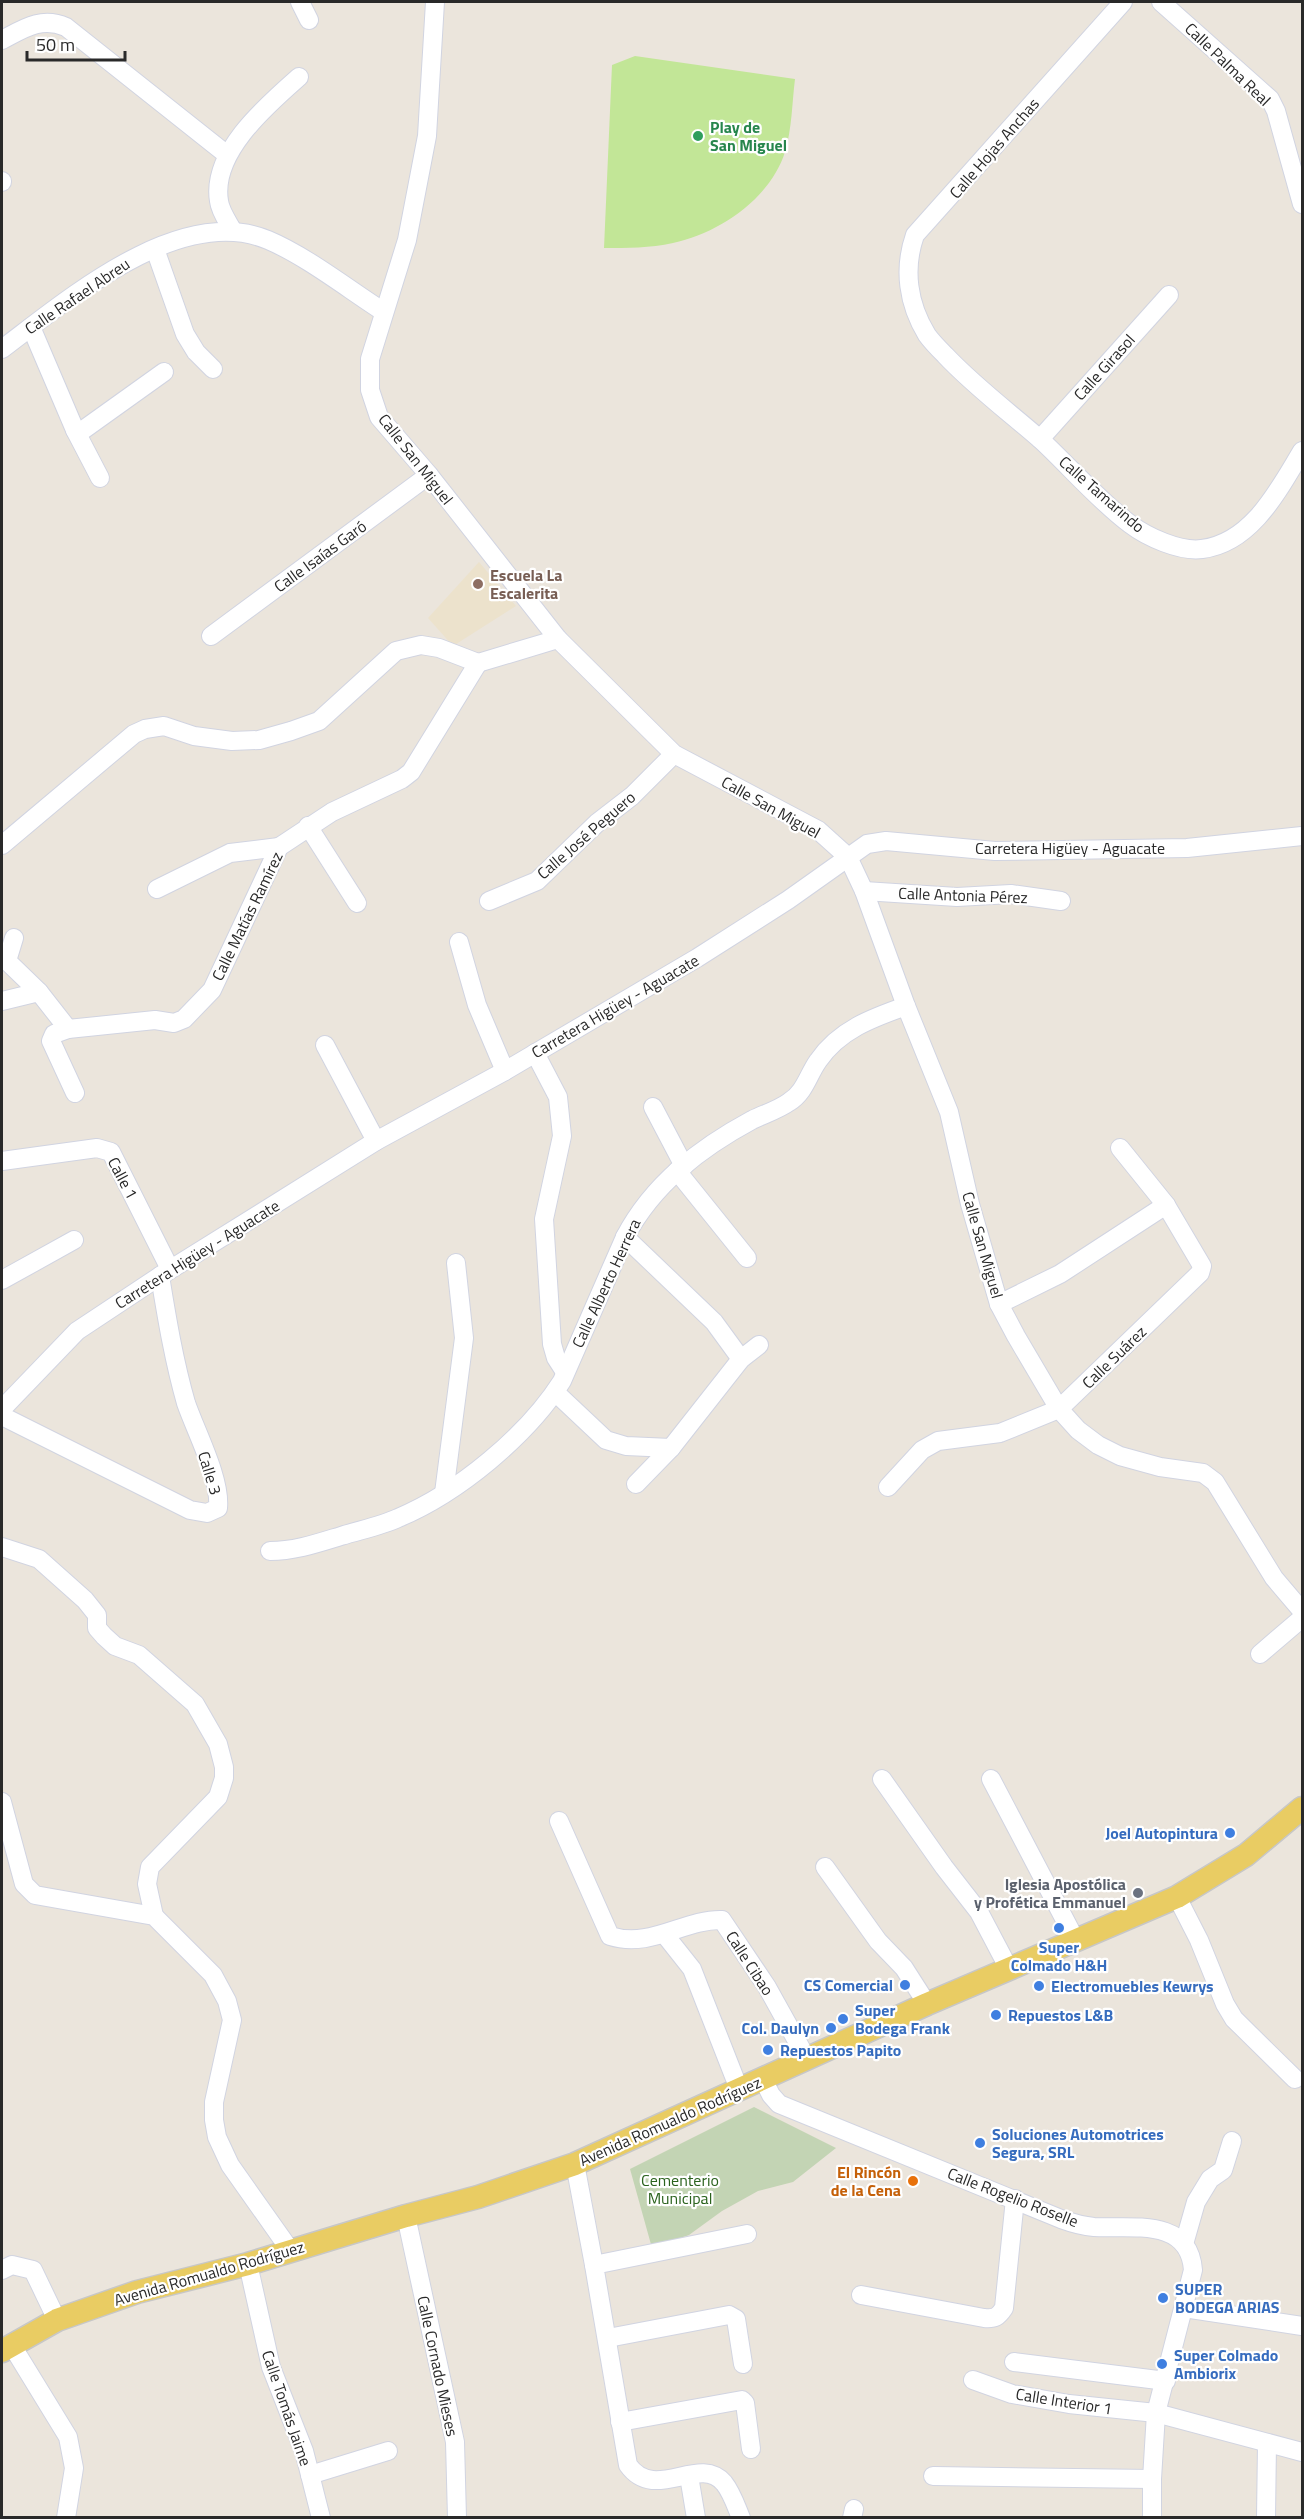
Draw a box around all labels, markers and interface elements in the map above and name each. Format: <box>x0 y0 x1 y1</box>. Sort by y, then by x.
street label: Calle Palma Real <box>1180 17 1276 111</box>
scale bar <box>27 24 124 62</box>
text: 50 m <box>36 31 75 58</box>
street label: Calle Hojas Anchas <box>943 92 1045 204</box>
place label: Play de San Miguel <box>710 115 787 157</box>
marker: Play de San Miguel <box>691 129 705 143</box>
street label: Calle Rafael Abreu <box>20 252 134 340</box>
street label: Calle Girasol <box>1068 328 1140 406</box>
street label: Calle San Miguel <box>373 408 459 510</box>
street label: Calle Tamarindo <box>1054 450 1150 538</box>
street label: Calle Isaías Garó <box>269 514 371 598</box>
place label: Escuela La Escalerita <box>490 563 562 605</box>
marker: Escuela La Escalerita <box>471 577 485 591</box>
street label: Calle San Miguel <box>717 770 825 844</box>
street label: Calle José Peguero <box>531 785 641 885</box>
street label: Carretera Higüey - Aguacate <box>975 836 1165 860</box>
street label: Calle Matías Ramírez <box>205 847 289 985</box>
street label: Calle Antonia Pérez <box>898 881 1028 909</box>
street label: Carretera Higüey - Aguacate <box>527 948 703 1064</box>
street label: Calle 1 <box>102 1153 144 1203</box>
street label: Calle San Miguel <box>956 1189 1010 1301</box>
street label: Carretera Higüey - Aguacate <box>110 1193 284 1315</box>
street label: Calle Alberto Herrera <box>566 1215 646 1351</box>
street label: Calle Suárez <box>1076 1320 1152 1394</box>
street label: Calle 3 <box>192 1448 228 1498</box>
place label: Joel Autopintura <box>1105 1821 1218 1845</box>
marker: Joel Autopintura <box>1223 1826 1237 1840</box>
place label: Iglesia Apostólica y Profética Emmanuel <box>974 1872 1126 1914</box>
marker: Iglesia Apostólica y Profética Emmanuel <box>1131 1886 1145 1900</box>
marker: Super Colmado H&H <box>1052 1921 1066 1935</box>
street label: Calle Cibao <box>720 1926 780 2000</box>
place label: Super Colmado H&H <box>1011 1935 1107 1977</box>
place label: CS Comercial <box>804 1973 893 1997</box>
place label: Electromuebles Kewrys <box>1051 1974 1214 1998</box>
marker: CS Comercial <box>898 1978 912 1992</box>
marker: Electromuebles Kewrys <box>1032 1979 1046 1993</box>
place label: Super Bodega Frank <box>855 1998 951 2040</box>
place label: Repuestos L&B <box>1008 2003 1113 2027</box>
marker: Repuestos L&B <box>989 2008 1003 2022</box>
marker: Super Bodega Frank <box>836 2012 850 2026</box>
place label: Col. Daulyn <box>742 2016 819 2040</box>
marker: Col. Daulyn <box>824 2021 838 2035</box>
place label: Repuestos Papito <box>780 2038 901 2062</box>
marker: Repuestos Papito <box>761 2043 775 2057</box>
street label: Avenida Romualdo Rodríguez <box>575 2070 765 2172</box>
place label: Soluciones Automotrices Segura, SRL <box>992 2122 1164 2164</box>
marker: Soluciones Automotrices Segura, SRL <box>973 2136 987 2150</box>
place label: El Rincón de la Cena <box>831 2160 901 2202</box>
street label: Calle Rogelio Roselle <box>944 2161 1082 2233</box>
park label: Cementerio Municipal <box>641 2168 719 2210</box>
marker: El Rincón de la Cena <box>906 2174 920 2188</box>
street label: Avenida Romualdo Rodríguez <box>111 2234 307 2312</box>
place label: SUPER BODEGA ARIAS <box>1175 2277 1280 2319</box>
marker: SUPER BODEGA ARIAS <box>1156 2291 1170 2305</box>
street label: Calle Cornado Mieses <box>411 2293 465 2439</box>
place label: Super Colmado Ambiorix <box>1174 2343 1278 2385</box>
street label: Calle Tomás Jaime <box>256 2347 318 2469</box>
marker: Super Colmado Ambiorix <box>1155 2357 1169 2371</box>
street label: Calle Interior 1 <box>1014 2382 1114 2420</box>

